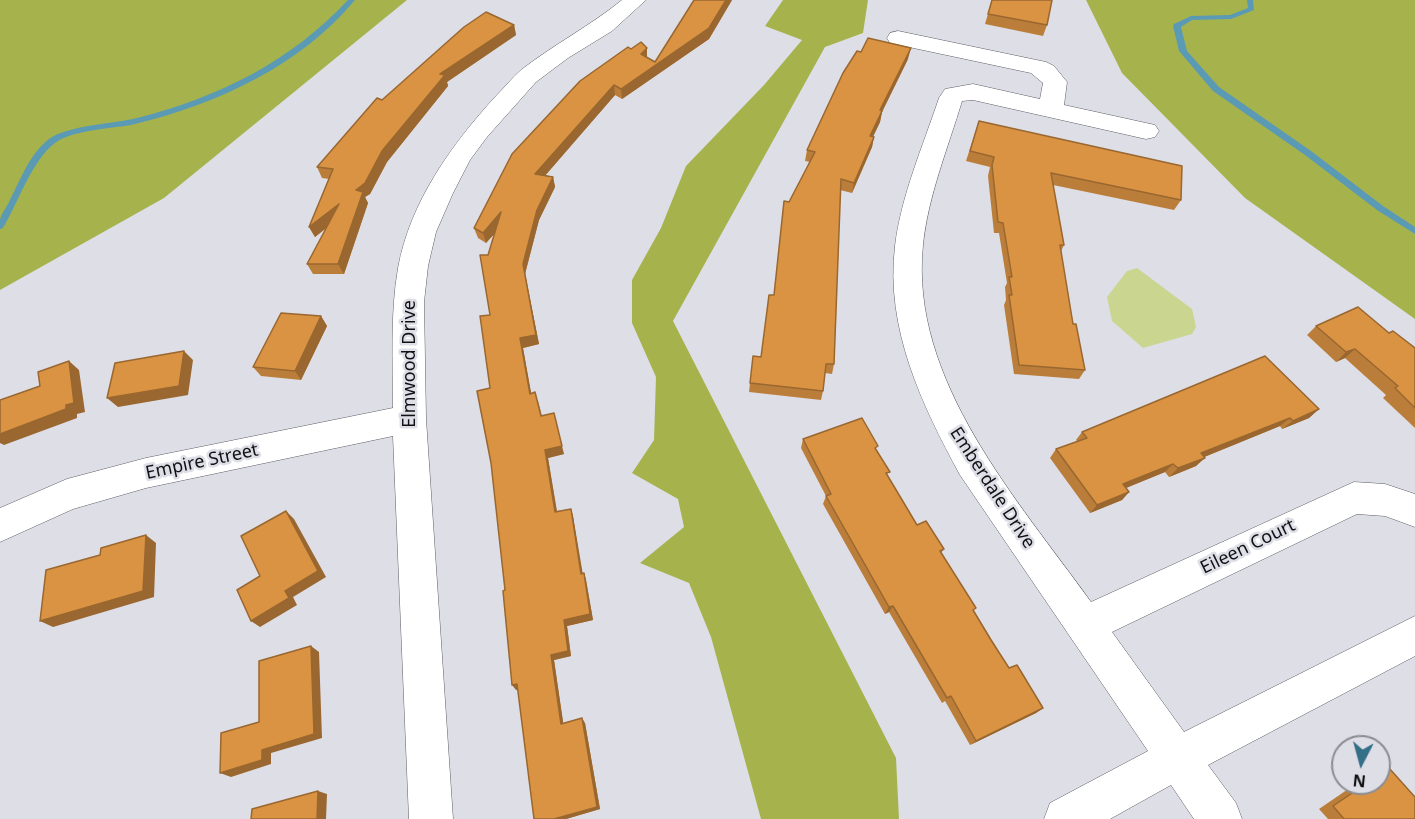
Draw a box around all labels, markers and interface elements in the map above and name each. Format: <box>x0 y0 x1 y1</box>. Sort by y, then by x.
street label: Elmwood Drive <box>399 300 421 428</box>
street label: Emberdale Drive <box>945 423 1039 553</box>
street label: Empire Street <box>144 440 260 484</box>
street label: Eileen Court <box>1197 515 1299 579</box>
north arrow <box>1331 735 1391 795</box>
text: N <box>1352 769 1367 793</box>

